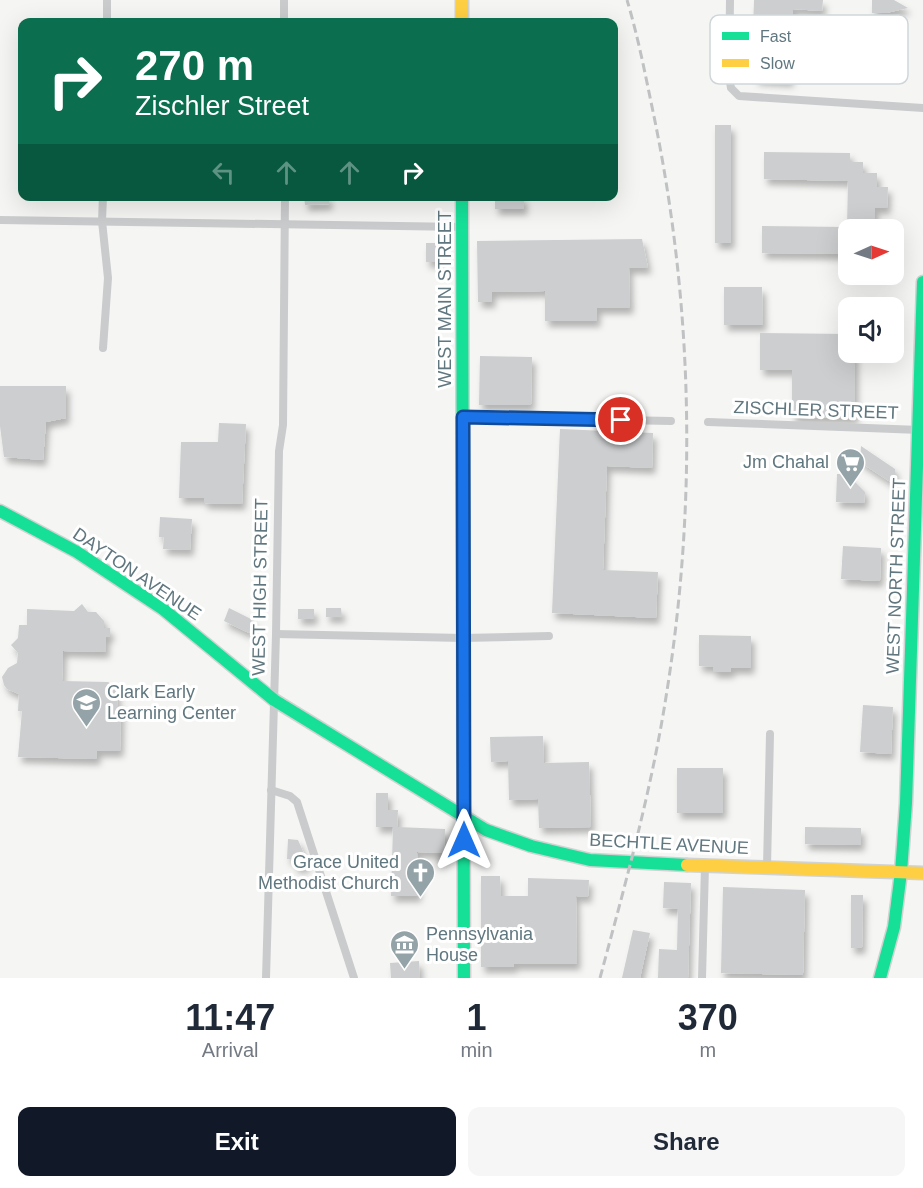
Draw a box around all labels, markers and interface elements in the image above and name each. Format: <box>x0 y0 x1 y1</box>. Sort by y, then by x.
legend <box>710 15 908 84</box>
text: Fast <box>760 28 792 45</box>
icon: right <box>36 42 114 120</box>
text: 270 m <box>135 42 254 89</box>
text: Slow <box>760 55 795 72</box>
text: Zischler Street <box>135 91 309 121</box>
icon: left <box>207 156 240 189</box>
icon: ahead <box>270 156 303 189</box>
icon: ahead <box>333 156 366 189</box>
icon: right <box>396 156 429 189</box>
street label: WEST MAIN STREET <box>435 210 455 388</box>
north arrow <box>838 219 904 285</box>
map controls <box>838 219 904 363</box>
button: sound <box>838 297 904 363</box>
pin <box>595 394 646 445</box>
street label: ZISCHLER STREET <box>733 397 899 423</box>
icon: arrive <box>604 403 637 436</box>
supermarket icon: Jm Chahal <box>834 446 866 488</box>
place label: Jm Chahal <box>743 452 829 472</box>
street label: WEST NORTH STREET <box>883 478 909 674</box>
street label: WEST HIGH STREET <box>248 498 272 676</box>
street label: DAYTON AVENUE <box>69 524 205 624</box>
place label: Clark Early Learning Center <box>107 682 236 723</box>
school or university icon: Clark Early Learning Center <box>70 686 102 728</box>
position arrow <box>432 808 496 872</box>
street label: BECHTLE AVENUE <box>589 830 749 858</box>
place label: Grace United Methodist Church <box>258 852 399 893</box>
church icon: Grace United Methodist Church <box>404 856 436 898</box>
place label: Pennsylvania House <box>426 924 534 965</box>
museum icon: Pennsylvania House <box>389 928 421 970</box>
text: 11:47 <box>185 997 275 1038</box>
text: 1 <box>466 997 487 1038</box>
text: 370 <box>678 997 738 1038</box>
text: Arrival <box>202 1039 259 1061</box>
text: min <box>460 1039 493 1061</box>
text: m <box>699 1039 716 1061</box>
button: Exit <box>18 1107 456 1176</box>
button: Share <box>468 1107 905 1176</box>

